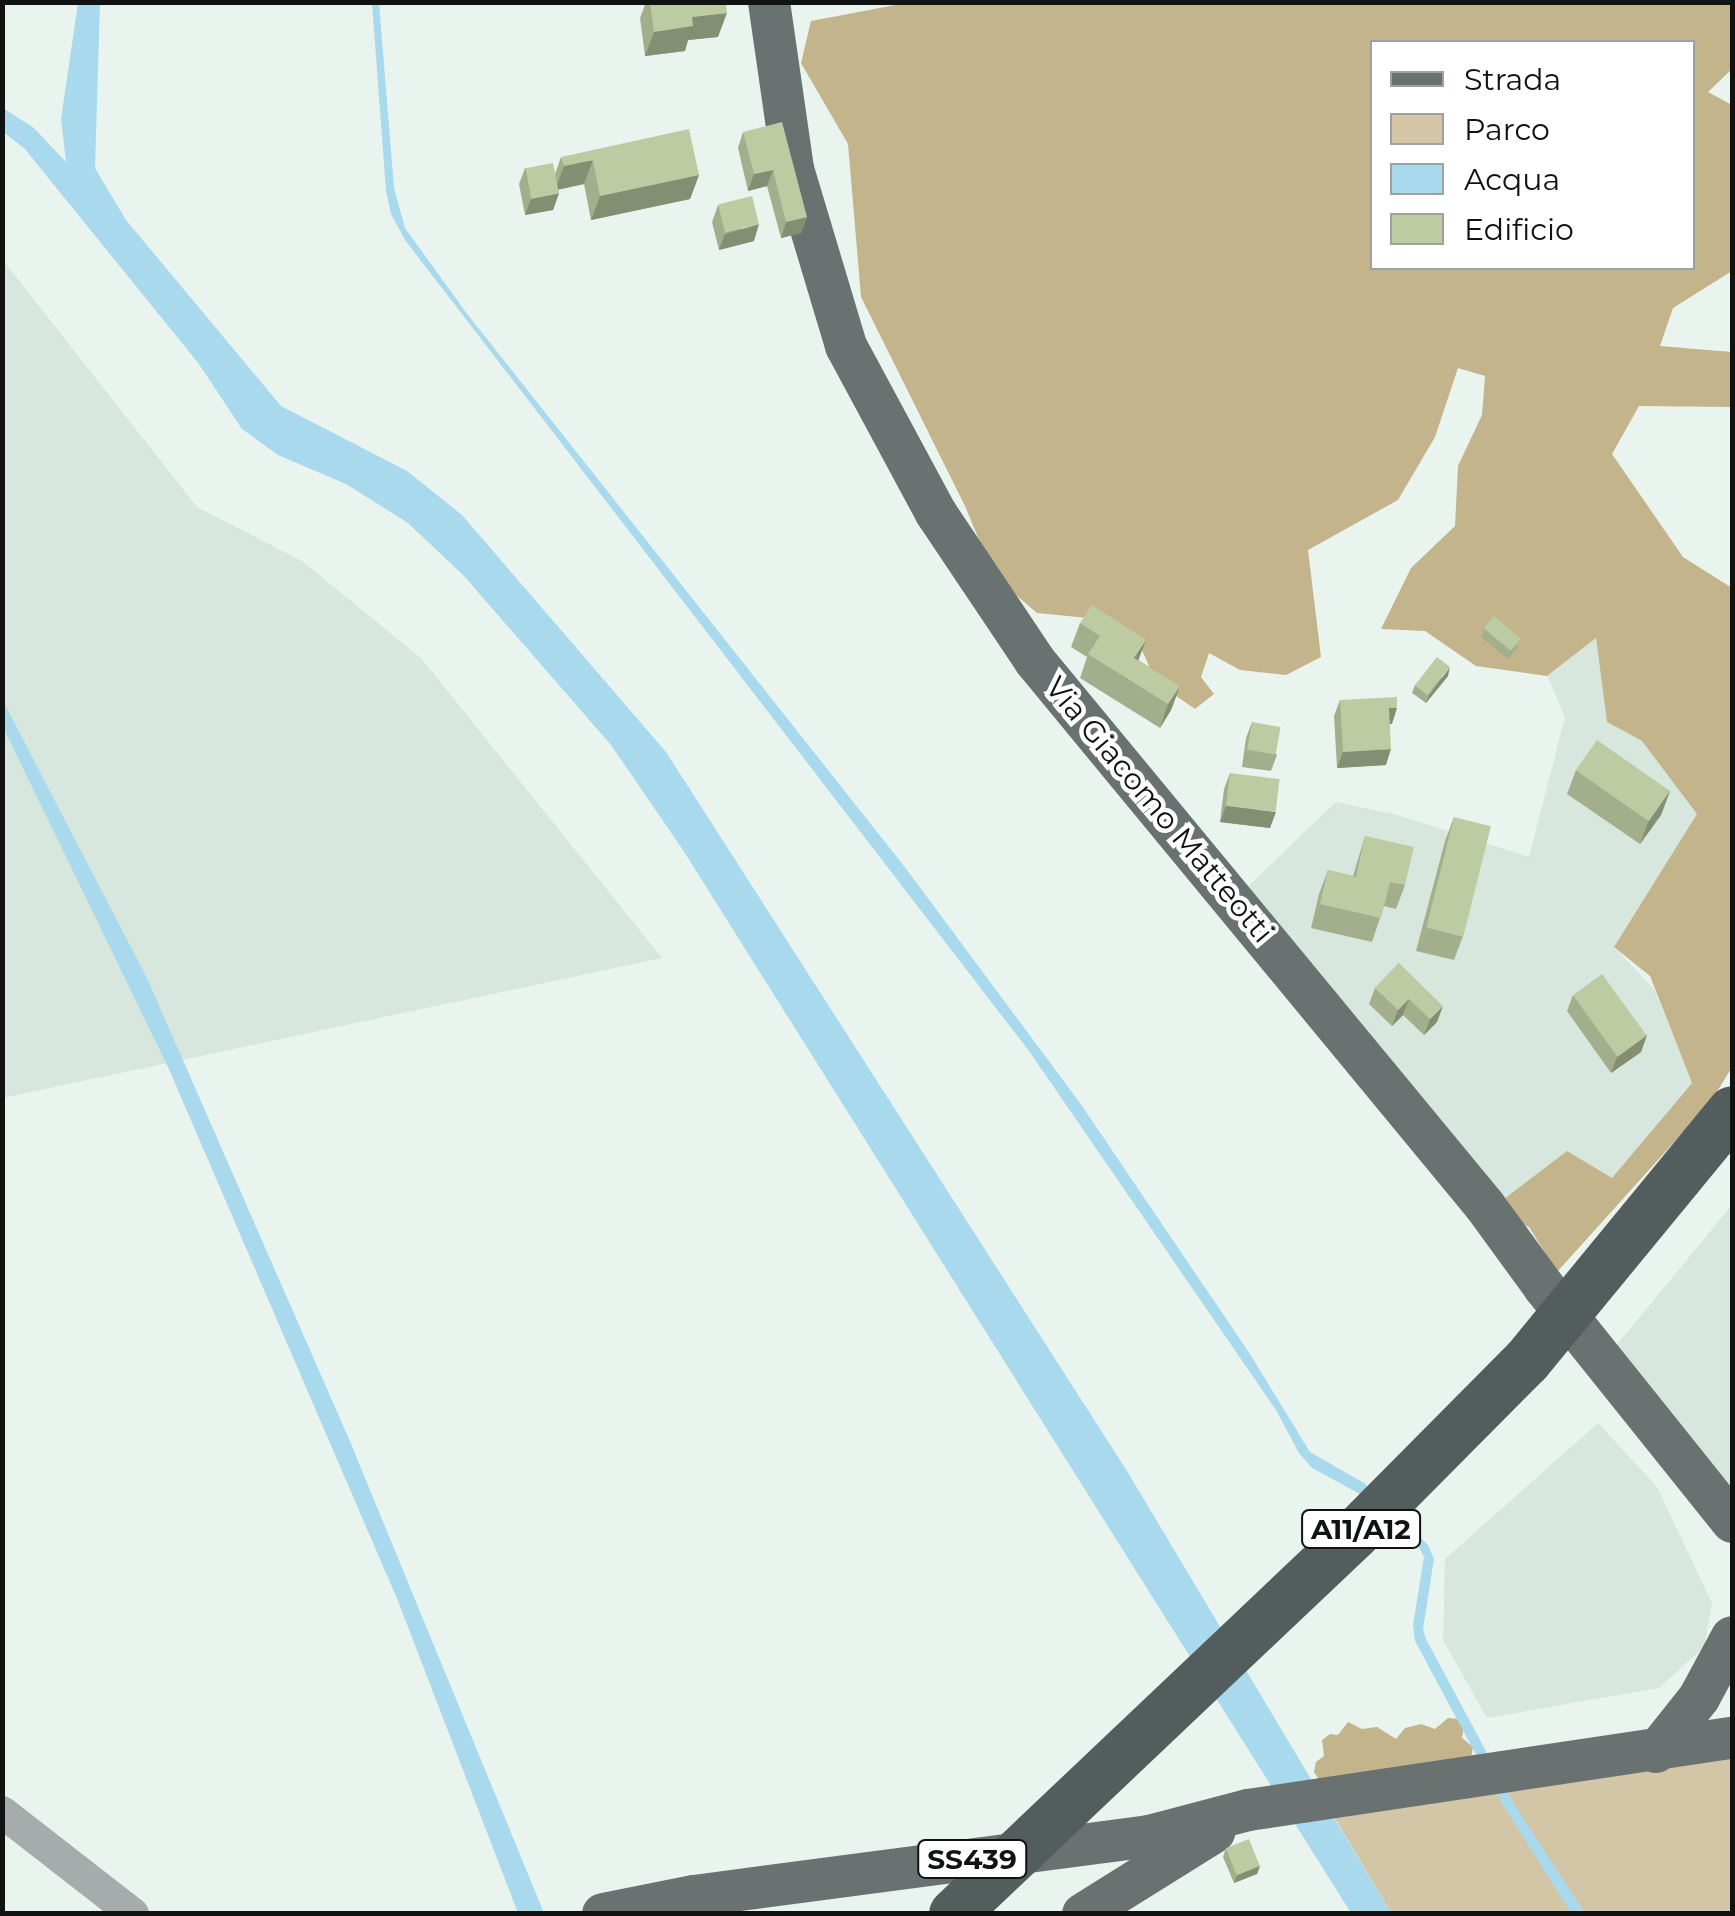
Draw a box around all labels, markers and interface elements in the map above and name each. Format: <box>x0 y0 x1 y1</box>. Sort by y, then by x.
legend <box>1370 40 1695 270</box>
text: Strada <box>1464 61 1561 98</box>
text: Parco <box>1464 111 1550 148</box>
text: Acqua <box>1464 161 1560 198</box>
text: Edificio <box>1464 211 1574 248</box>
street label: Via Giacomo Matteotti <box>1037 670 1281 950</box>
road number: A11/A12 <box>1301 1506 1421 1552</box>
road number: SS439 <box>917 1836 1027 1882</box>

